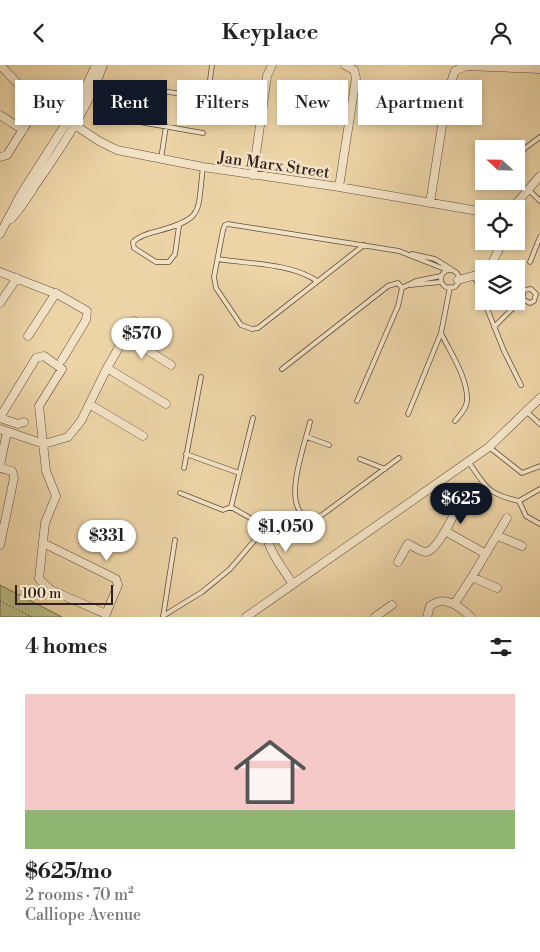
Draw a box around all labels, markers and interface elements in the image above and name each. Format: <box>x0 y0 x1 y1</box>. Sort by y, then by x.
icon: back <box>25 19 53 47</box>
text: Keyplace <box>222 19 318 46</box>
icon: person <box>487 19 515 47</box>
chip: Buy <box>15 80 83 125</box>
chip: Rent <box>93 80 167 125</box>
chip: Filters <box>177 80 267 125</box>
chip: New <box>277 80 348 125</box>
chip: Apartment <box>358 80 482 125</box>
north arrow <box>475 140 525 190</box>
map controls <box>475 140 525 310</box>
street label: Jan Marx Street <box>216 147 331 183</box>
button: locate <box>475 200 525 250</box>
button: layers <box>475 260 525 310</box>
pin: $570 <box>112 317 172 360</box>
text: $570 <box>122 324 162 344</box>
pin: $625 <box>431 483 491 525</box>
text: $625 <box>441 489 481 509</box>
pin: $1,050 <box>245 511 327 553</box>
text: $1,050 <box>258 517 314 537</box>
pin: $331 <box>77 519 137 562</box>
text: $331 <box>89 526 125 546</box>
scale bar <box>15 582 112 605</box>
text: 100 m <box>22 585 61 603</box>
icon: filters <box>487 633 515 661</box>
text: 4 homes <box>25 634 107 660</box>
icon: home <box>225 727 315 817</box>
text: $625/mo <box>25 859 112 885</box>
text: 2 rooms · 70 m² <box>25 885 134 905</box>
text: Calliope Avenue <box>25 905 141 925</box>

